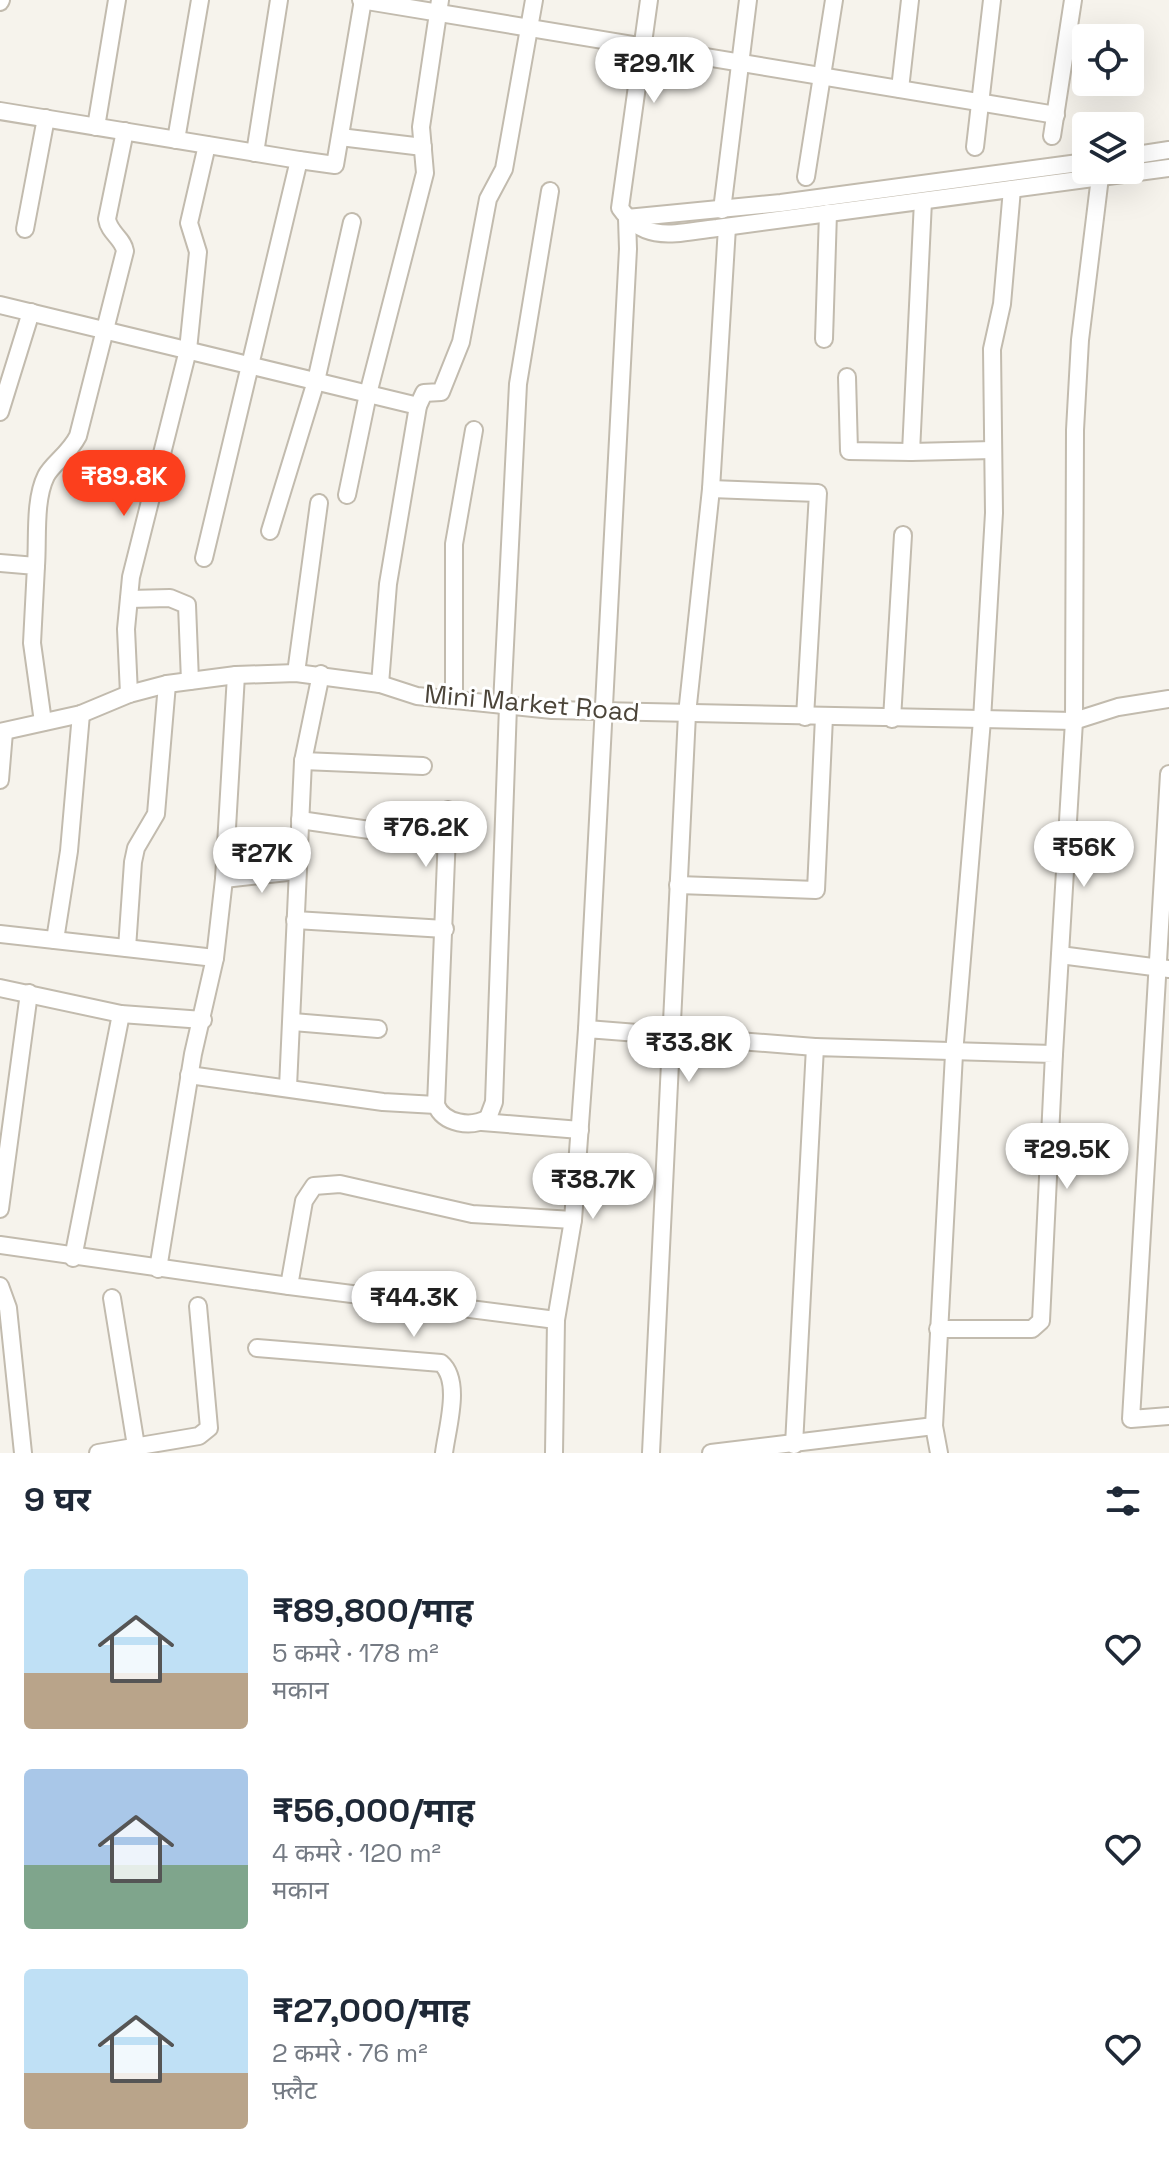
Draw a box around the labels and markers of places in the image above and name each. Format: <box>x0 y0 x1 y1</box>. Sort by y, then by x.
pin: ₹29.1K <box>589 37 719 105</box>
pin: ₹89.8K <box>59 450 189 518</box>
pin: ₹76.2K <box>361 801 491 869</box>
pin: ₹56K <box>1037 821 1131 889</box>
pin: ₹27K <box>215 827 309 895</box>
pin: ₹33.8K <box>624 1016 754 1084</box>
pin: ₹29.5K <box>1002 1123 1132 1191</box>
pin: ₹38.7K <box>528 1153 658 1221</box>
pin: ₹44.3K <box>349 1271 479 1339</box>

